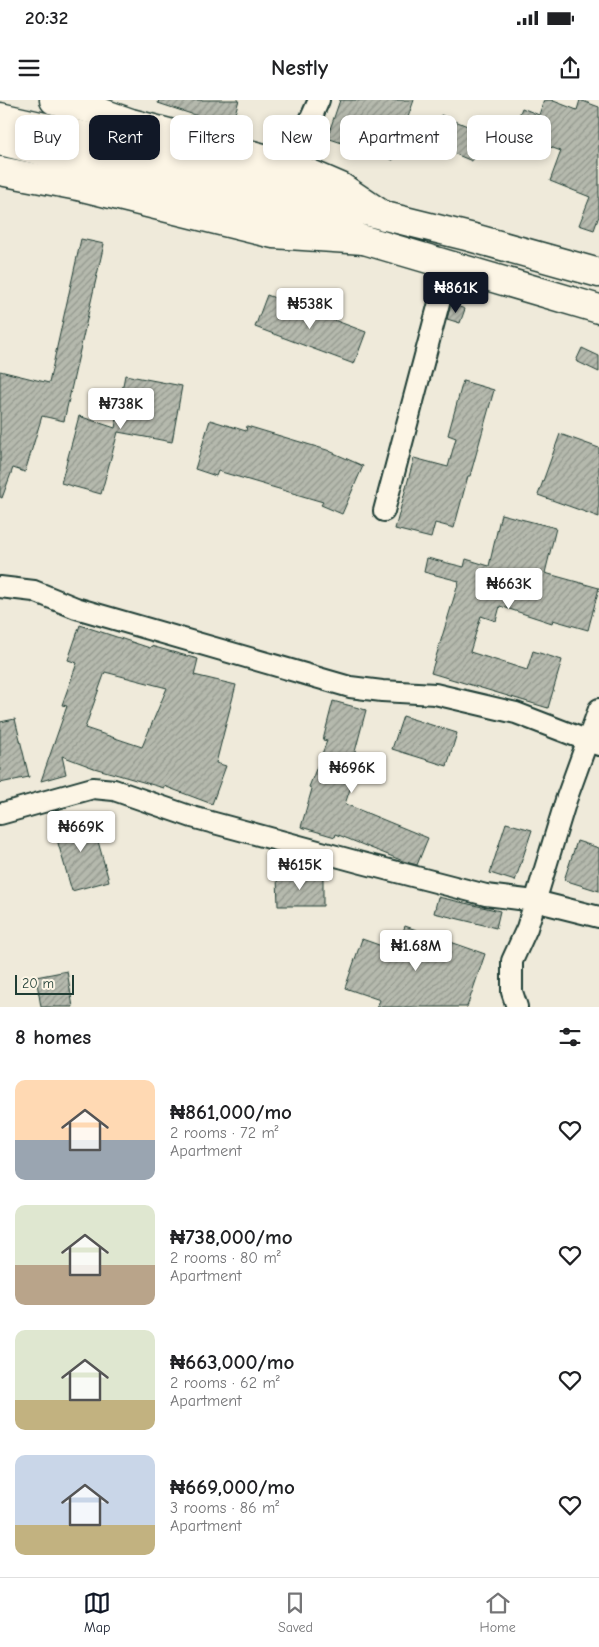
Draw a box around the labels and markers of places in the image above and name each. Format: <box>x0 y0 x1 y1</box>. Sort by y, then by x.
pin: ₦861K <box>421 272 491 314</box>
pin: ₦538K <box>275 288 345 330</box>
pin: ₦738K <box>86 388 156 430</box>
pin: ₦663K <box>474 568 544 610</box>
pin: ₦696K <box>317 752 387 794</box>
pin: ₦669K <box>46 810 116 853</box>
pin: ₦615K <box>265 848 335 891</box>
pin: ₦1.68M <box>375 930 457 972</box>

